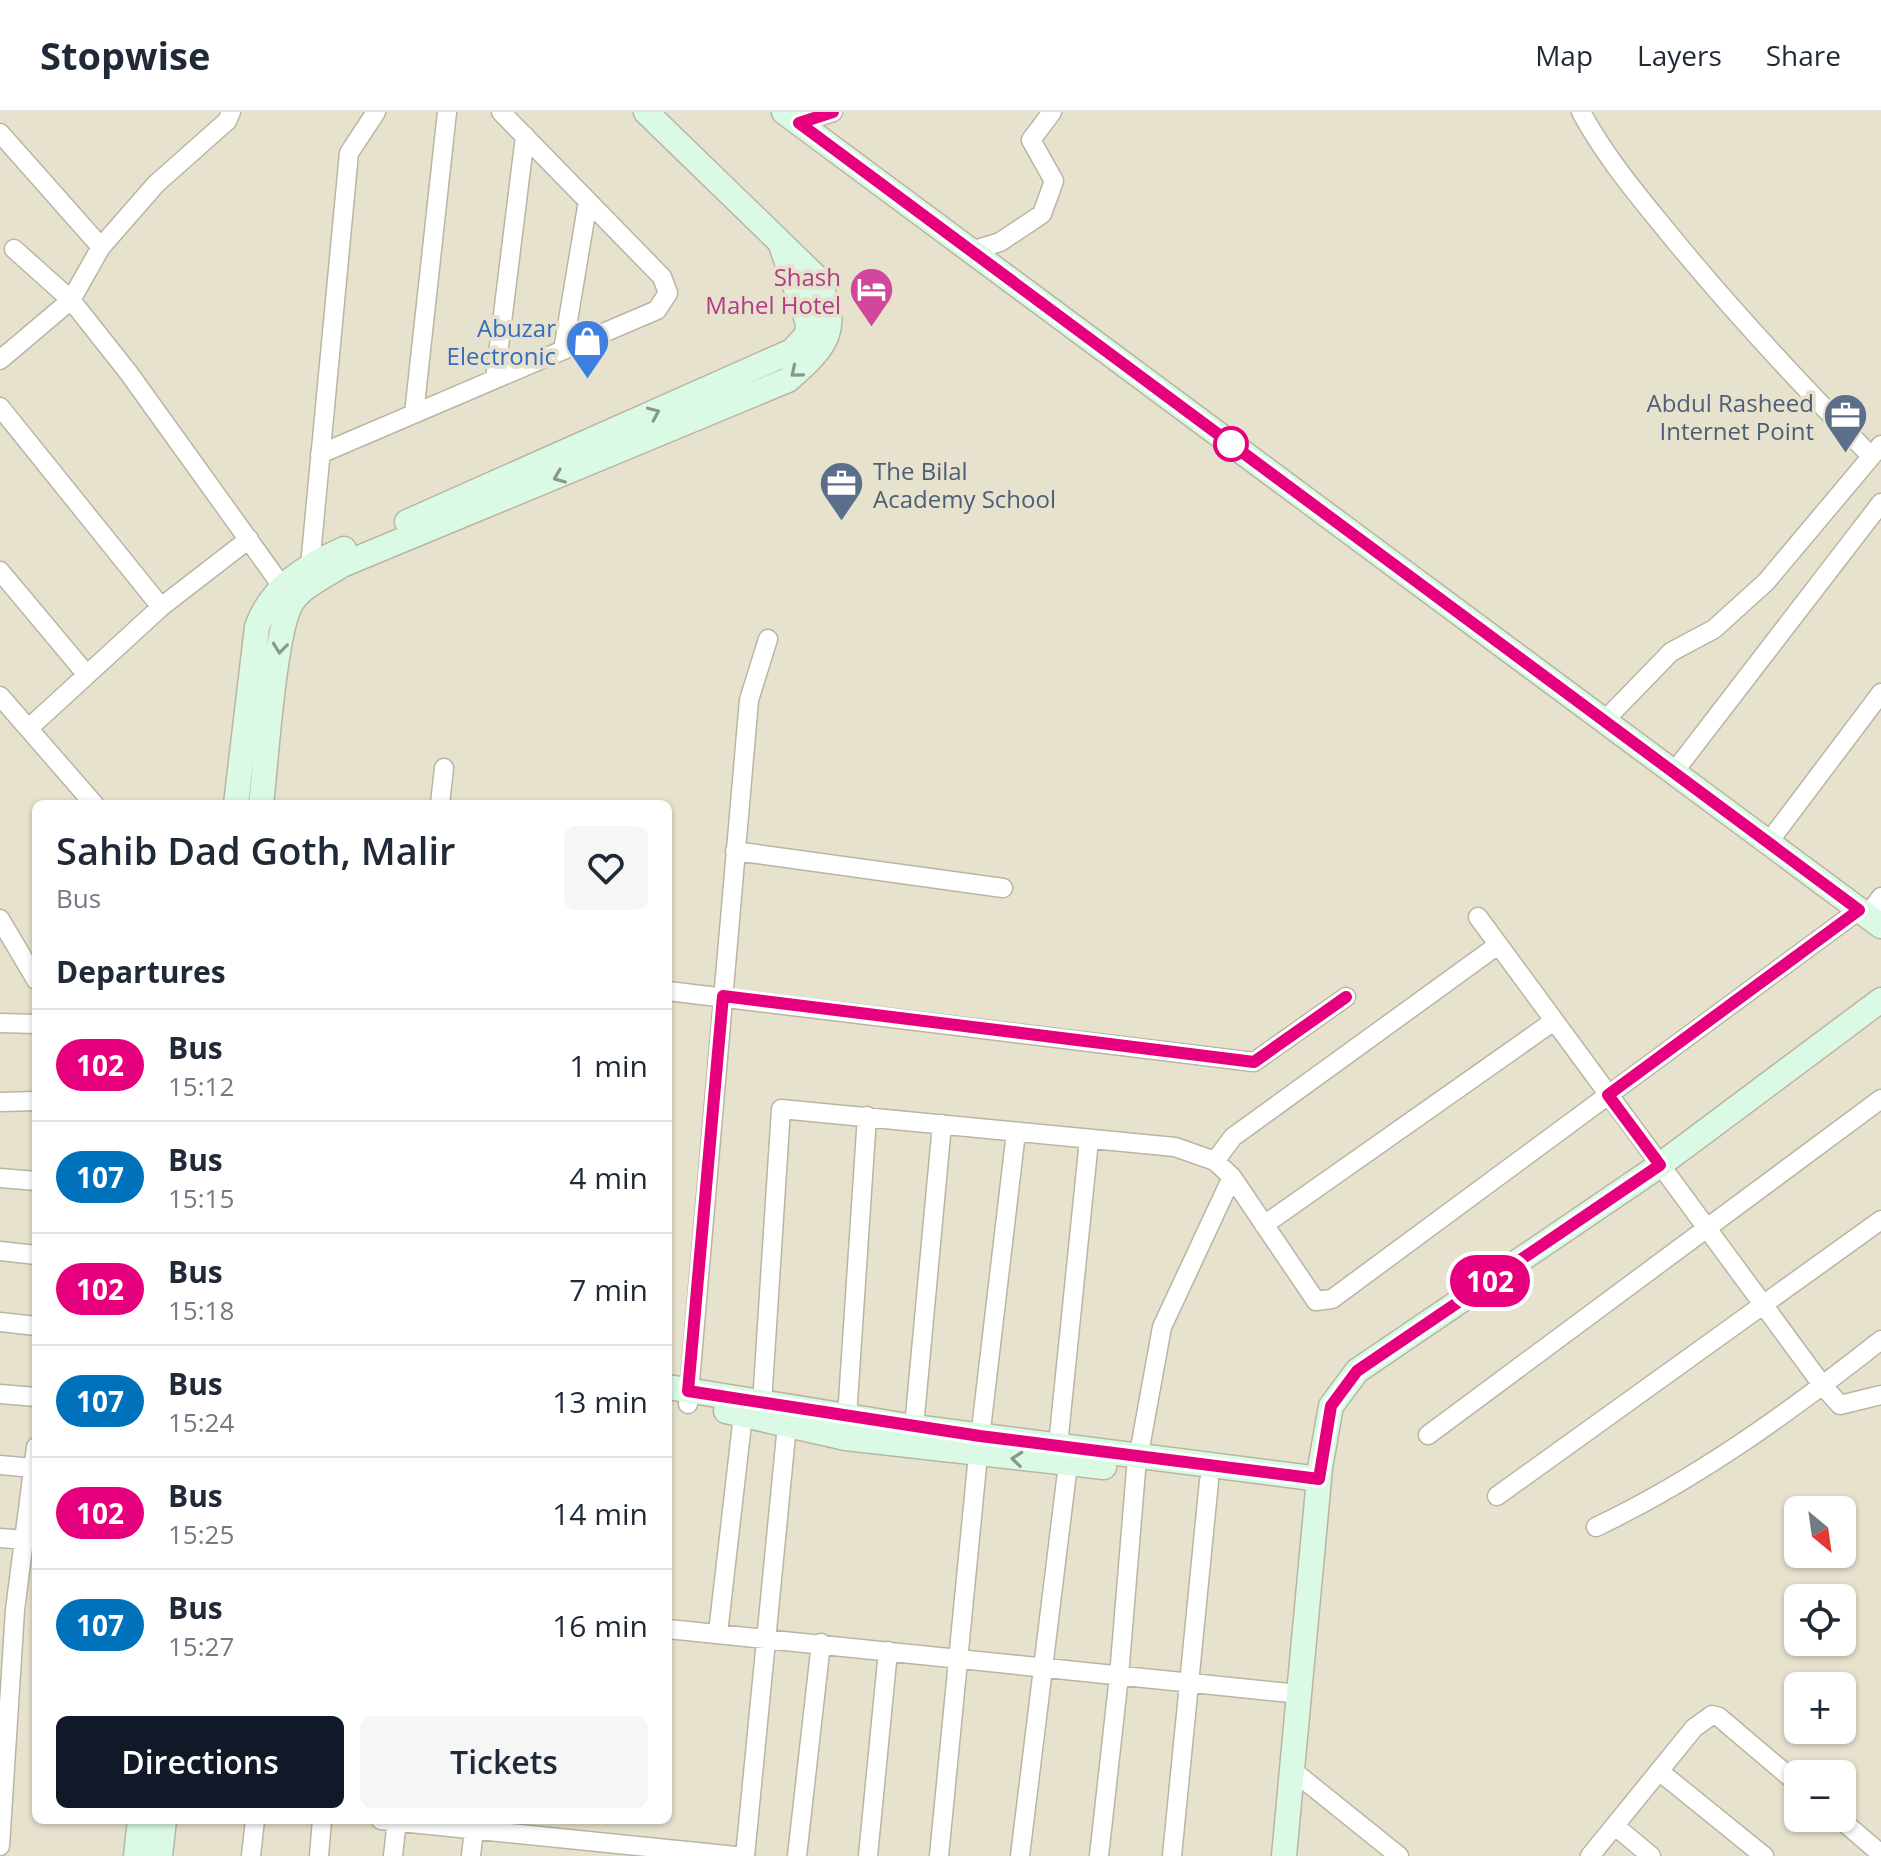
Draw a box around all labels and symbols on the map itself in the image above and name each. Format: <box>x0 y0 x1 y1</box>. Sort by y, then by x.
place label: Shash Mahel Hotel <box>705 260 841 321</box>
hotel icon: Shash Mahel Hotel <box>848 266 896 329</box>
place label: Abuzar Electronic <box>447 311 556 372</box>
shop icon: Abuzar Electronic <box>563 317 611 380</box>
one-way arrow <box>791 362 806 377</box>
place label: Abdul Rasheed Internet Point <box>1647 386 1814 447</box>
office icon: Abdul Rasheed Internet Point <box>1821 392 1869 455</box>
one-way arrow <box>646 407 661 423</box>
unlabelled marker <box>1214 427 1248 461</box>
place label: The Bilal Academy School <box>873 454 1056 515</box>
office icon: The Bilal Academy School <box>818 460 866 523</box>
one-way arrow <box>553 467 567 484</box>
one-way arrow <box>272 642 289 655</box>
line badge: 102 <box>1444 1255 1536 1307</box>
one-way arrow <box>1010 1451 1023 1468</box>
north arrow <box>1784 1496 1856 1568</box>

